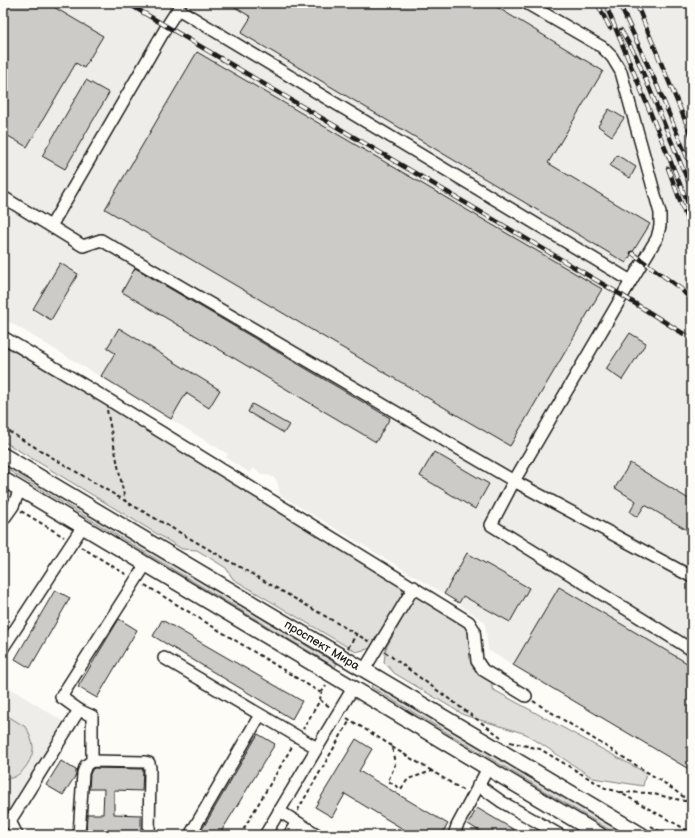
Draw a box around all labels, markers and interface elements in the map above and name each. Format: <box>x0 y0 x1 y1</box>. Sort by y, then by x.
street label: проспект Мира <box>281 617 362 674</box>

